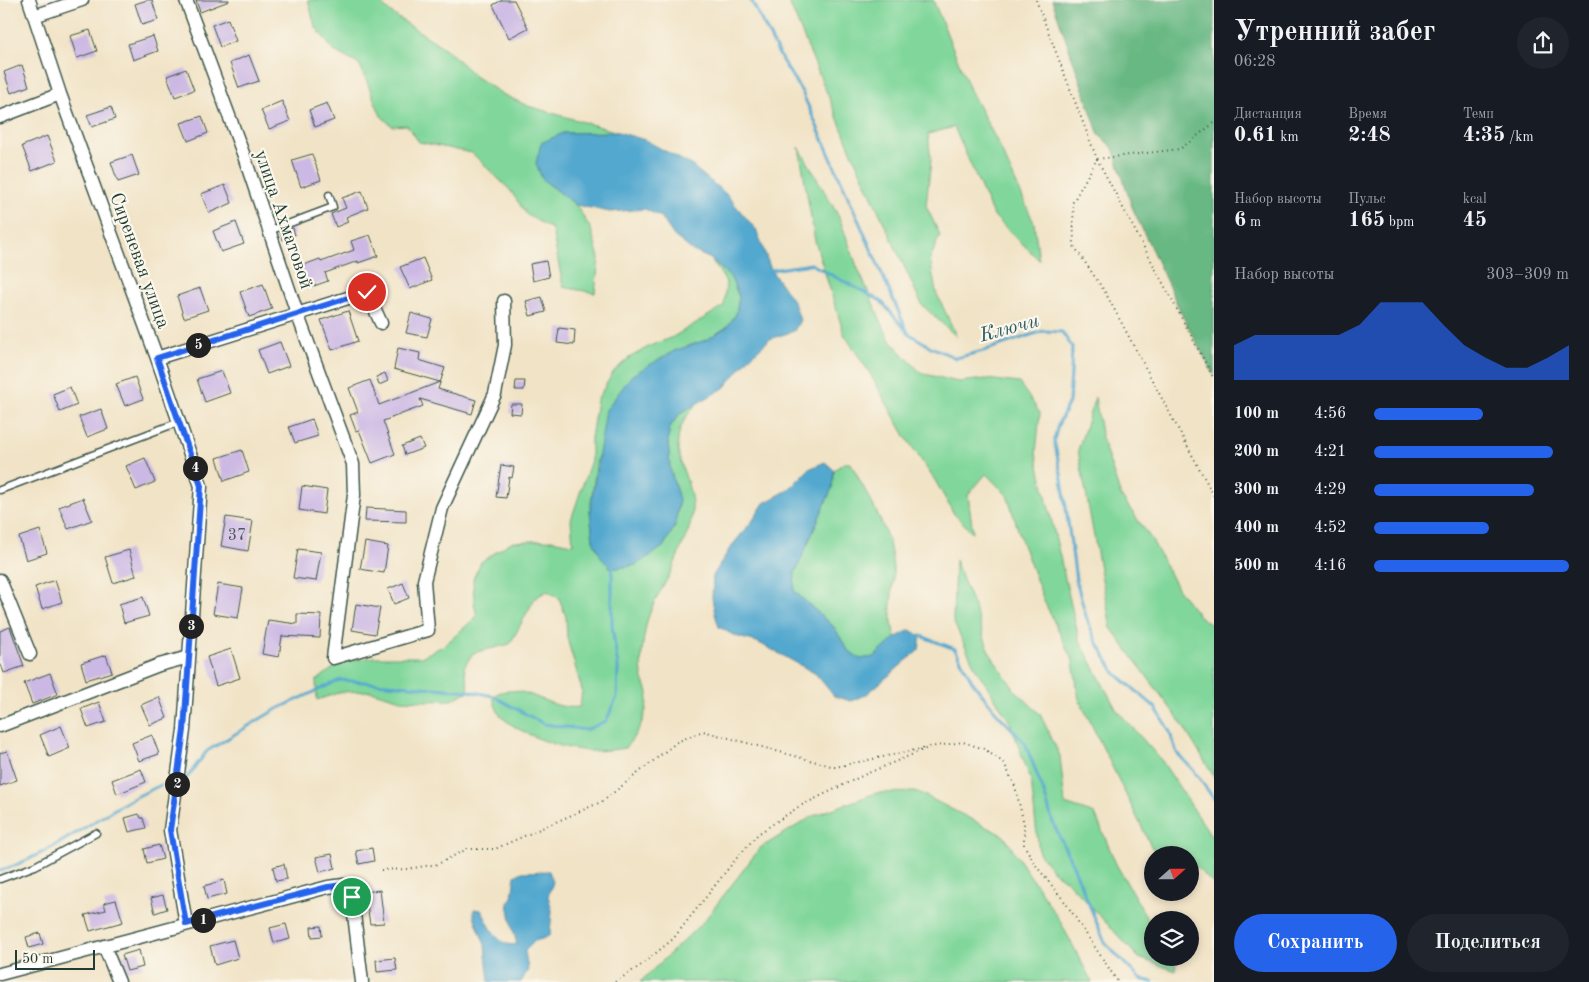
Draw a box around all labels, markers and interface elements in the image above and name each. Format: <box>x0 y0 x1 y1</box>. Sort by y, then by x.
button: share <box>1517 17 1569 69</box>
text: Утренний забег <box>1234 19 1435 47</box>
text: 06:28 <box>1234 54 1276 70</box>
text: Дистанция <box>1234 107 1302 121</box>
text: Время <box>1348 107 1387 121</box>
text: Темп <box>1463 107 1494 121</box>
text: 0.61 <box>1234 125 1276 146</box>
text: 2:48 <box>1348 125 1391 146</box>
text: 4:35 <box>1463 125 1505 146</box>
text: km <box>1276 130 1299 144</box>
text: /km <box>1505 130 1534 144</box>
street label: улица Ахматовой <box>250 148 315 292</box>
street label: Сиреневая улица <box>105 190 172 332</box>
text: Набор высоты <box>1234 192 1322 206</box>
text: Пульс <box>1348 192 1386 206</box>
text: kcal <box>1463 192 1487 206</box>
text: 6 <box>1234 210 1246 231</box>
text: 165 <box>1348 210 1385 231</box>
text: 45 <box>1463 210 1487 231</box>
text: m <box>1246 215 1261 229</box>
text: bpm <box>1385 215 1414 229</box>
text: Набор высоты <box>1234 267 1334 283</box>
text: 303–309 m <box>1486 267 1569 283</box>
pin <box>346 271 388 313</box>
icon: check <box>353 278 381 306</box>
water label: Ключи <box>977 311 1042 347</box>
pin: 5 <box>186 332 210 358</box>
text: 5 <box>194 338 203 352</box>
text: 100 m <box>1234 406 1279 422</box>
text: 4:56 <box>1314 406 1346 422</box>
text: 200 m <box>1234 444 1279 460</box>
text: 4:21 <box>1314 444 1346 460</box>
pin: 4 <box>182 456 208 480</box>
text: 4 <box>191 461 200 475</box>
text: 300 m <box>1234 482 1279 498</box>
text: 4:29 <box>1314 482 1346 498</box>
text: 400 m <box>1234 520 1279 536</box>
text: 4:52 <box>1314 520 1346 536</box>
house number: 37 <box>228 528 246 544</box>
text: 500 m <box>1234 558 1279 574</box>
text: 4:16 <box>1314 558 1346 574</box>
pin: 3 <box>178 614 204 638</box>
text: 3 <box>187 619 196 633</box>
pin: 2 <box>164 772 190 796</box>
text: 2 <box>173 777 182 791</box>
north arrow <box>1144 846 1199 901</box>
map controls <box>1144 846 1199 966</box>
pin <box>331 876 373 918</box>
icon: arrive <box>338 883 366 911</box>
pin: 1 <box>190 908 216 932</box>
button: layers <box>1144 911 1199 966</box>
text: 1 <box>199 913 208 927</box>
button: Сохранить <box>1234 914 1397 972</box>
button: Поделиться <box>1407 914 1569 972</box>
scale bar <box>15 947 95 970</box>
text: 50 m <box>22 952 53 966</box>

